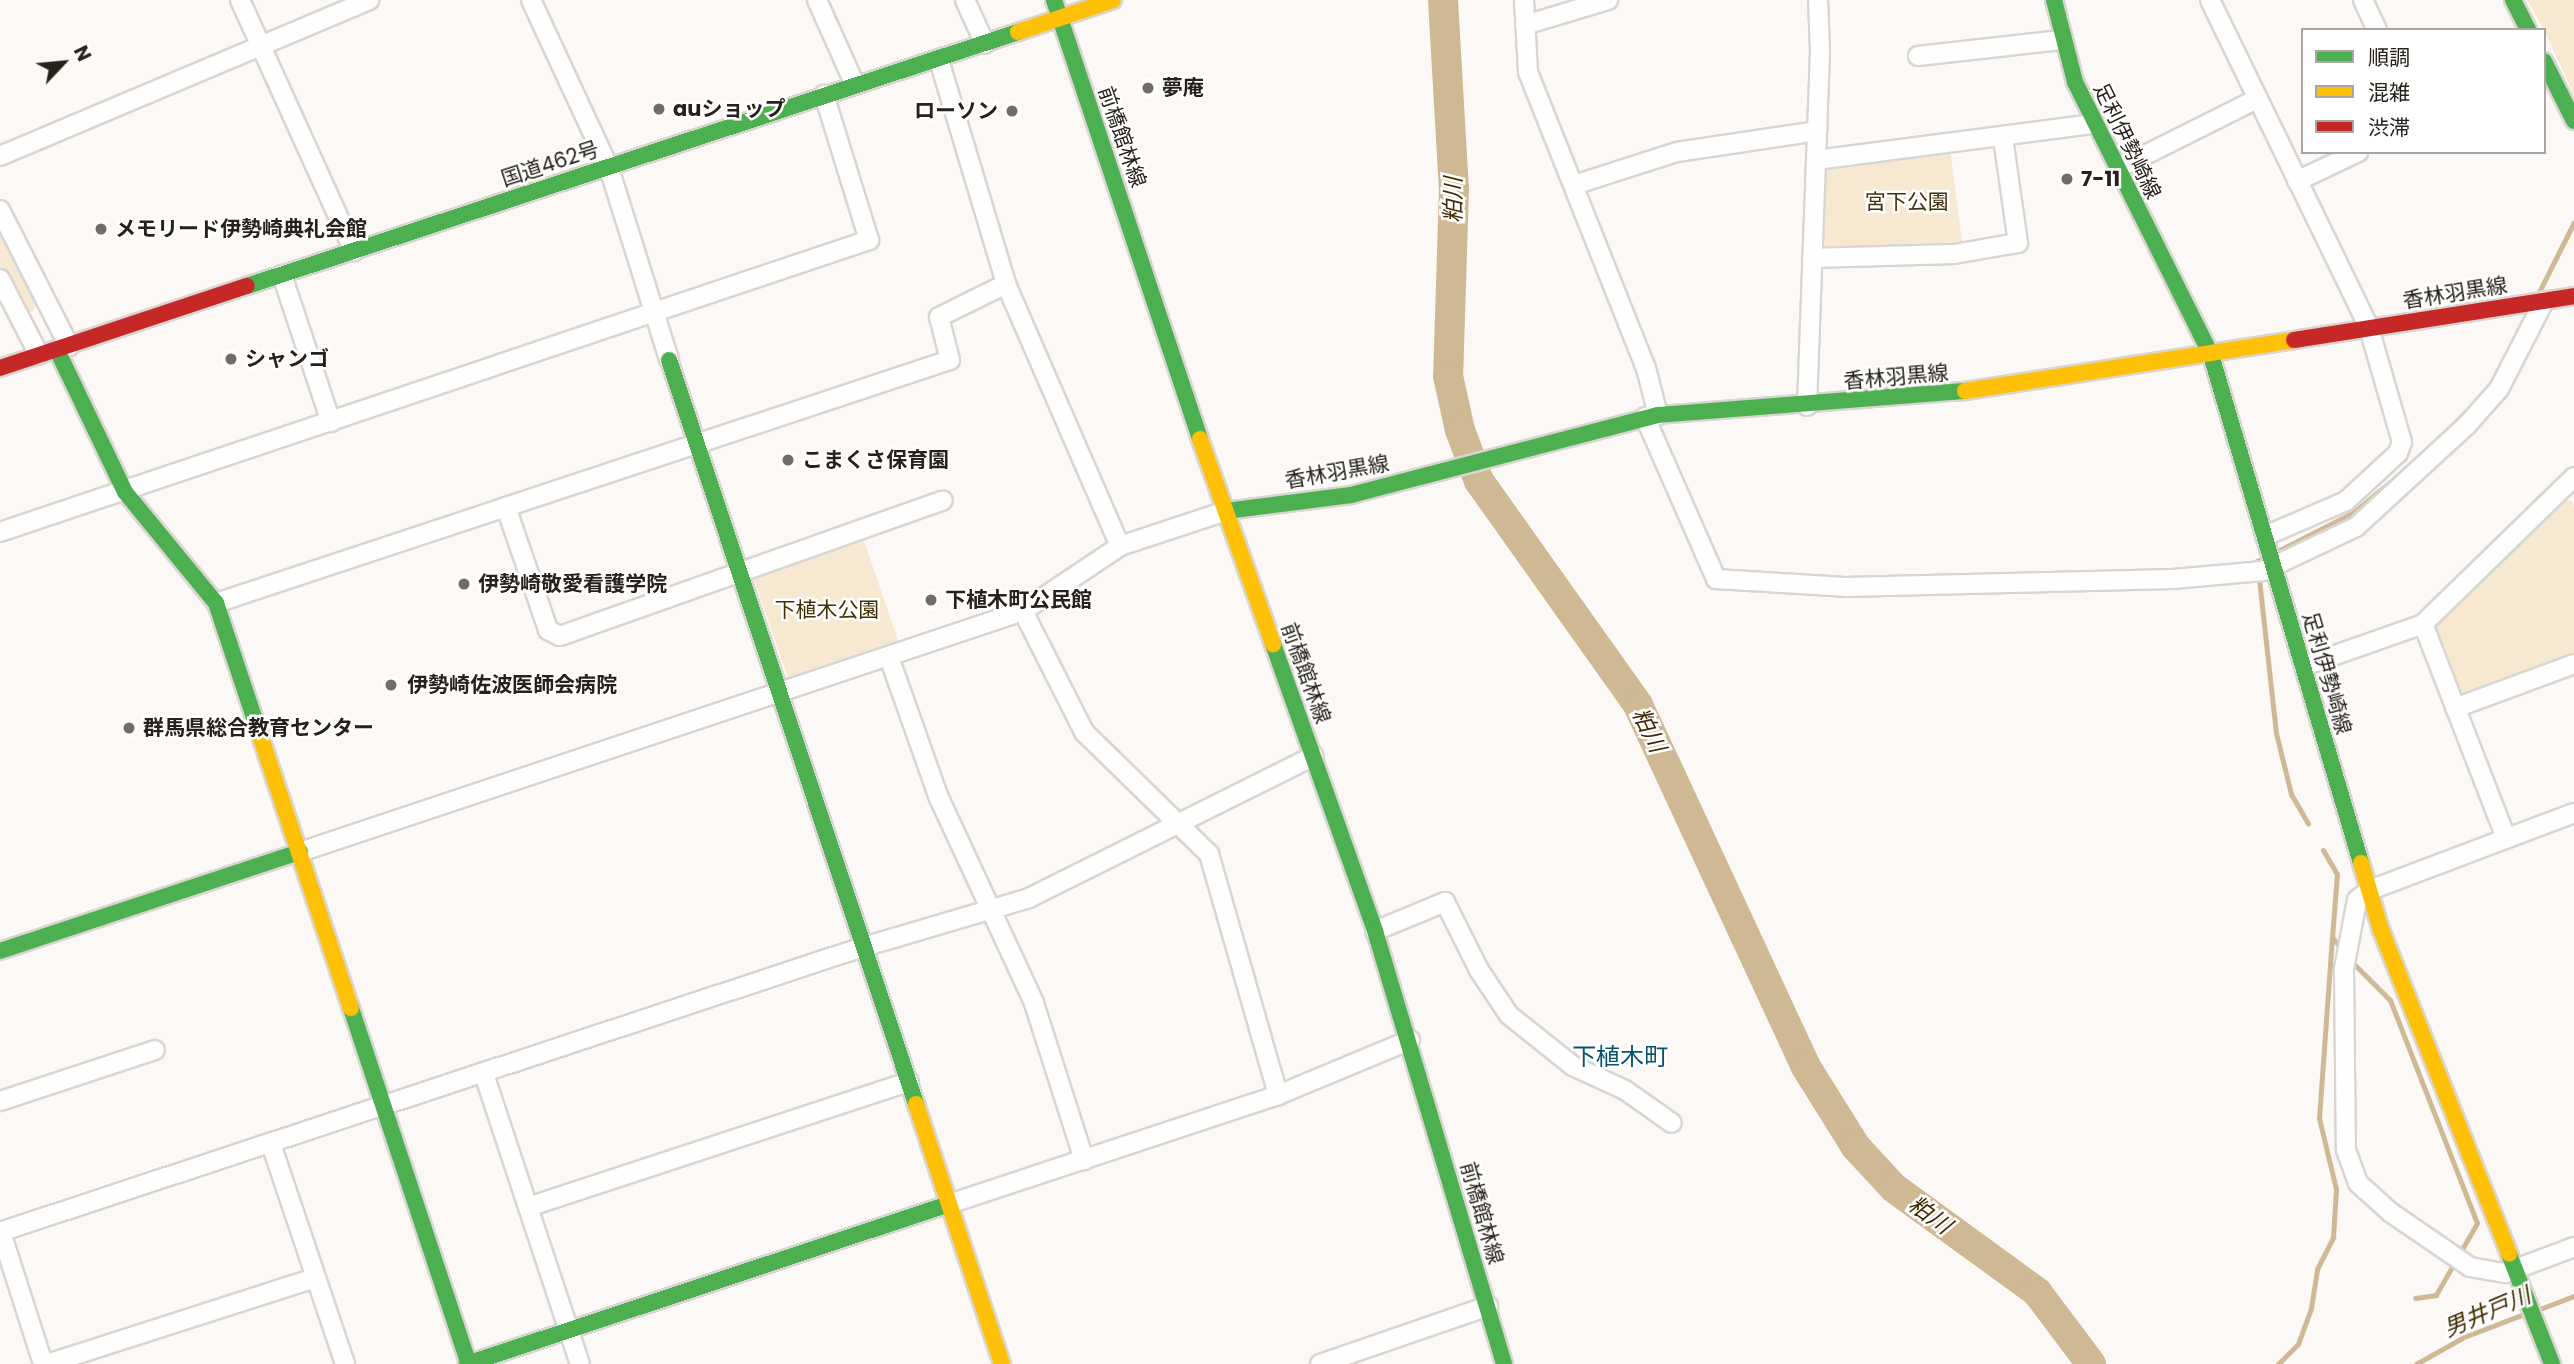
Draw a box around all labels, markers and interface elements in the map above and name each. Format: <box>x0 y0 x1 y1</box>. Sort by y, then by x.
north arrow <box>28 28 98 98</box>
legend <box>2301 28 2546 154</box>
text: N <box>67 41 98 66</box>
text: 順調 <box>2368 43 2410 72</box>
place label: 夢庵 <box>1162 75 1204 101</box>
text: 混雑 <box>2368 78 2410 107</box>
street label: 足利伊勢崎線 <box>2088 79 2166 203</box>
marker: 夢庵 <box>1140 80 1156 96</box>
street label: 前橋館林線 <box>1093 83 1151 191</box>
place label: auショップ <box>673 96 785 122</box>
place label: ローソン <box>914 98 998 124</box>
marker: auショップ <box>651 101 667 117</box>
marker: ローソン <box>1004 103 1020 119</box>
text: 渋滞 <box>2368 113 2410 142</box>
street label: 国道462号 <box>498 136 602 192</box>
place label: 7-11 <box>2081 166 2120 192</box>
marker: 7-11 <box>2059 171 2075 187</box>
water label: 粕川 <box>1439 177 1467 223</box>
park label: 宮下公園 <box>1865 189 1949 215</box>
place label: メモリード伊勢崎典礼会館 <box>115 216 367 242</box>
marker: メモリード伊勢崎典礼会館 <box>93 221 109 237</box>
street label: 香林羽黒線 <box>2401 272 2509 314</box>
place label: シャンゴ <box>245 346 329 372</box>
marker: シャンゴ <box>223 351 239 367</box>
street label: 香林羽黒線 <box>1843 360 1949 394</box>
place label: こまくさ保育園 <box>802 447 949 473</box>
street label: 香林羽黒線 <box>1283 450 1391 494</box>
marker: こまくさ保育園 <box>780 452 796 468</box>
place label: 伊勢崎敬愛看護学院 <box>478 571 667 597</box>
marker: 伊勢崎敬愛看護学院 <box>456 576 472 592</box>
place label: 下植木町公民館 <box>945 587 1092 613</box>
marker: 下植木町公民館 <box>923 592 939 608</box>
park label: 下植木公園 <box>775 597 879 623</box>
street label: 足利伊勢崎線 <box>2298 609 2356 737</box>
street label: 前橋館林線 <box>1276 619 1336 727</box>
place label: 伊勢崎佐波医師会病院 <box>407 672 617 698</box>
marker: 伊勢崎佐波医師会病院 <box>381 675 401 695</box>
water label: 粕川 <box>1627 703 1671 757</box>
place label: 群馬県総合教育センター <box>143 715 374 741</box>
marker: 群馬県総合教育センター <box>121 720 137 736</box>
district label: 下植木町 <box>1572 1043 1668 1071</box>
street label: 前橋館林線 <box>1455 1159 1509 1267</box>
water label: 粕川 <box>1903 1190 1957 1240</box>
water label: 男井戸川 <box>2439 1281 2535 1343</box>

